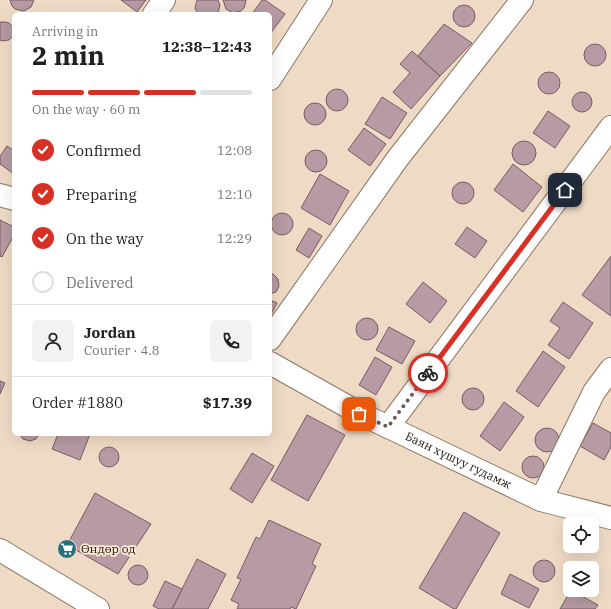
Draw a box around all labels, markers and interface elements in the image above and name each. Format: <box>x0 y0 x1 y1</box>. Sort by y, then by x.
text: Arriving in <box>32 23 98 40</box>
text: 12:38–12:43 <box>162 37 252 56</box>
text: 2 min <box>32 38 105 72</box>
text: On the way · 60 m <box>32 101 140 118</box>
icon: check <box>32 139 54 161</box>
text: Confirmed <box>66 141 141 160</box>
text: 12:08 <box>217 142 252 159</box>
pin <box>548 173 582 207</box>
icon: home <box>554 179 576 201</box>
icon: check <box>32 183 54 205</box>
text: Preparing <box>66 185 137 204</box>
text: 12:10 <box>217 186 252 203</box>
icon: check <box>32 227 54 249</box>
text: On the way <box>66 229 144 248</box>
text: 12:29 <box>217 230 252 247</box>
text: Delivered <box>66 273 134 292</box>
button: person <box>32 320 74 362</box>
button: phone <box>210 320 252 362</box>
text: Jordan <box>84 323 136 342</box>
text: Courier · 4.8 <box>84 342 160 359</box>
courier <box>408 353 448 393</box>
icon: bike <box>417 362 439 384</box>
text: Order #1880 <box>32 393 123 412</box>
text: $17.39 <box>203 393 252 412</box>
pin <box>342 397 376 431</box>
icon: bag <box>348 403 370 425</box>
street label: Баян хүшуу гудамж <box>403 428 514 492</box>
map controls <box>563 517 599 597</box>
button: locate <box>563 517 599 553</box>
supermarket icon: Өндөр од <box>56 538 78 560</box>
place label: Өндөр од <box>81 541 136 556</box>
button: layers <box>563 561 599 597</box>

